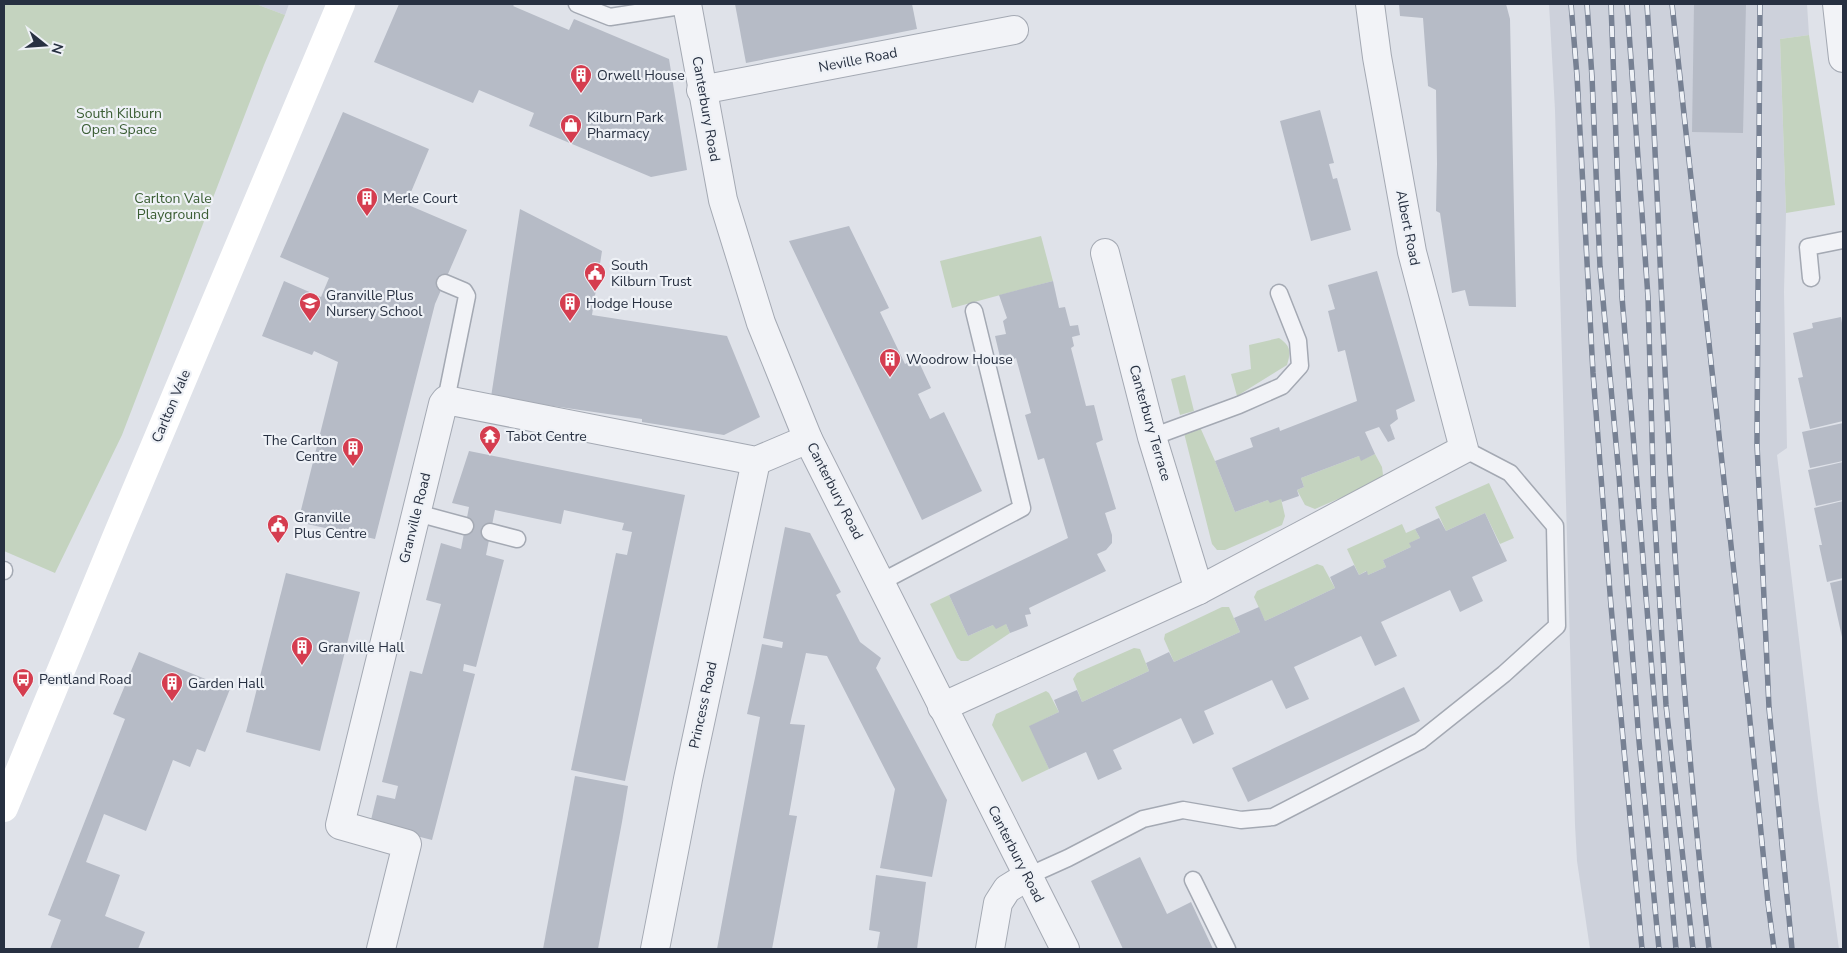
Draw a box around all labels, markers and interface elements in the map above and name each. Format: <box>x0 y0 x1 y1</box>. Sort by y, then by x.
north arrow <box>20 20 70 70</box>
text: N <box>46 41 68 56</box>
street label: Neville Road <box>817 43 899 77</box>
street label: Canterbury Road <box>687 55 725 163</box>
building icon: Orwell House <box>569 63 593 94</box>
place label: Orwell House <box>597 66 685 85</box>
park label: South Kilburn Open Space <box>76 104 162 139</box>
place label: Kilburn Park Pharmacy <box>587 108 665 143</box>
shop icon: Kilburn Park Pharmacy <box>559 113 583 144</box>
building icon: Merle Court <box>355 186 379 217</box>
park label: Carlton Vale Playground <box>134 189 212 224</box>
place label: Merle Court <box>383 189 458 208</box>
street label: Albert Road <box>1391 189 1425 267</box>
place label: South Kilburn Trust <box>611 256 692 291</box>
public building icon: South Kilburn Trust <box>583 261 607 292</box>
place label: Granville Plus Nursery School <box>326 286 423 321</box>
school or university icon: Granville Plus Nursery School <box>298 291 322 322</box>
building icon: Hodge House <box>558 291 582 322</box>
place label: Hodge House <box>586 294 672 313</box>
building icon: Woodrow House <box>878 347 902 378</box>
place label: Woodrow House <box>906 350 1013 369</box>
street label: Canterbury Terrace <box>1124 363 1176 483</box>
street label: Carlton Vale <box>147 367 195 445</box>
temple icon: Tabot Centre <box>478 424 502 455</box>
place label: Tabot Centre <box>506 427 587 446</box>
place label: The Carlton Centre <box>263 431 337 466</box>
building icon: The Carlton Centre <box>341 436 365 467</box>
street label: Canterbury Road <box>802 439 868 543</box>
street label: Granville Road <box>395 471 435 565</box>
place label: Granville Plus Centre <box>294 508 367 543</box>
public building icon: Granville Plus Centre <box>266 513 290 544</box>
building icon: Granville Hall <box>290 635 314 666</box>
place label: Granville Hall <box>318 638 405 657</box>
street label: Princess Road <box>685 660 721 750</box>
bus stop icon: Pentland Road <box>11 667 35 698</box>
place label: Pentland Road <box>39 670 132 689</box>
building icon: Garden Hall <box>160 671 184 702</box>
place label: Garden Hall <box>188 674 265 693</box>
street label: Canterbury Road <box>983 802 1049 906</box>

